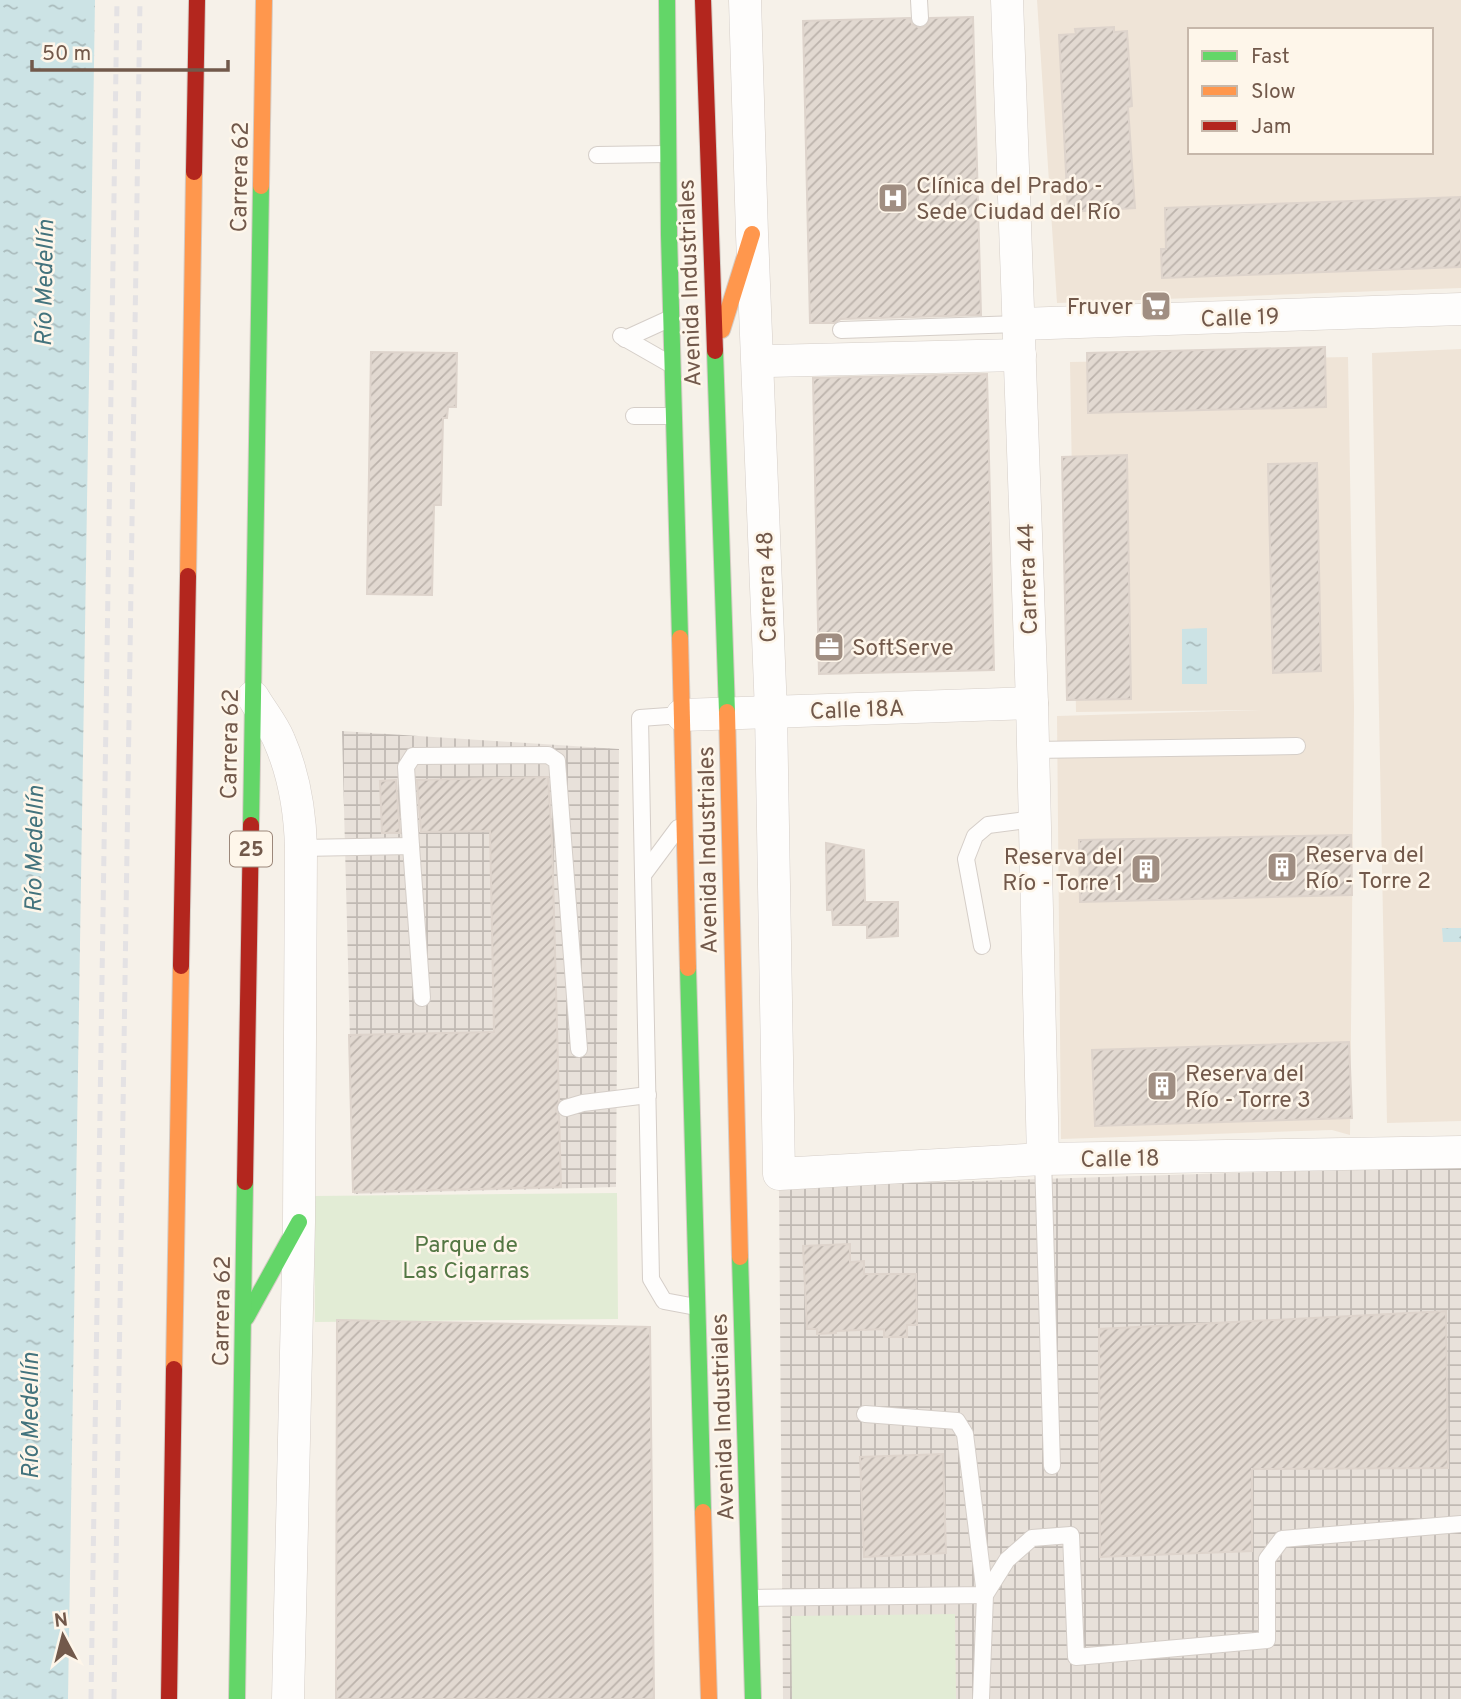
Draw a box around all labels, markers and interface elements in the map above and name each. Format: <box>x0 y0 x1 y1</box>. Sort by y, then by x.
scale bar <box>32 28 228 72</box>
legend <box>1188 28 1433 154</box>
text: 50 m <box>42 41 91 68</box>
text: Fast <box>1251 44 1290 71</box>
text: Slow <box>1251 79 1296 106</box>
text: Jam <box>1251 114 1292 141</box>
street label: Carrera 62 <box>226 121 257 233</box>
place label: Clínica del Prado - Sede Ciudad del Río <box>916 173 1121 228</box>
street label: Avenida Industriales <box>673 179 710 387</box>
hospital icon: Clínica del Prado - Sede Ciudad del Río <box>876 181 910 215</box>
water label: Río Medellín <box>30 219 62 347</box>
supermarket icon: Fruver <box>1139 289 1173 323</box>
place label: Fruver <box>1067 294 1133 323</box>
street label: Calle 19 <box>1200 304 1280 335</box>
street label: Carrera 44 <box>1013 523 1046 635</box>
street label: Carrera 48 <box>752 531 785 643</box>
office icon: SoftServe <box>812 630 846 664</box>
place label: SoftServe <box>852 635 954 664</box>
street label: Carrera 62 <box>216 688 247 800</box>
street label: Calle 18A <box>809 695 905 728</box>
street label: Avenida Industriales <box>693 746 726 954</box>
water label: Río Medellín <box>20 785 52 913</box>
road number: 25 <box>230 832 272 866</box>
place label: Reserva del Río - Torre 2 <box>1305 842 1431 897</box>
place label: Reserva del Río - Torre 1 <box>1002 844 1123 899</box>
building icon: Reserva del Río - Torre 2 <box>1265 850 1299 884</box>
building icon: Reserva del Río - Torre 1 <box>1129 852 1163 886</box>
place label: Reserva del Río - Torre 3 <box>1185 1061 1311 1116</box>
building icon: Reserva del Río - Torre 3 <box>1145 1069 1179 1103</box>
street label: Calle 18 <box>1080 1145 1160 1176</box>
park label: Parque de Las Cigarras <box>402 1232 530 1287</box>
street label: Carrera 62 <box>208 1255 239 1367</box>
street label: Avenida Industriales <box>706 1313 743 1521</box>
water label: Río Medellín <box>17 1352 47 1480</box>
north arrow <box>28 1601 98 1671</box>
text: N <box>53 1608 69 1634</box>

